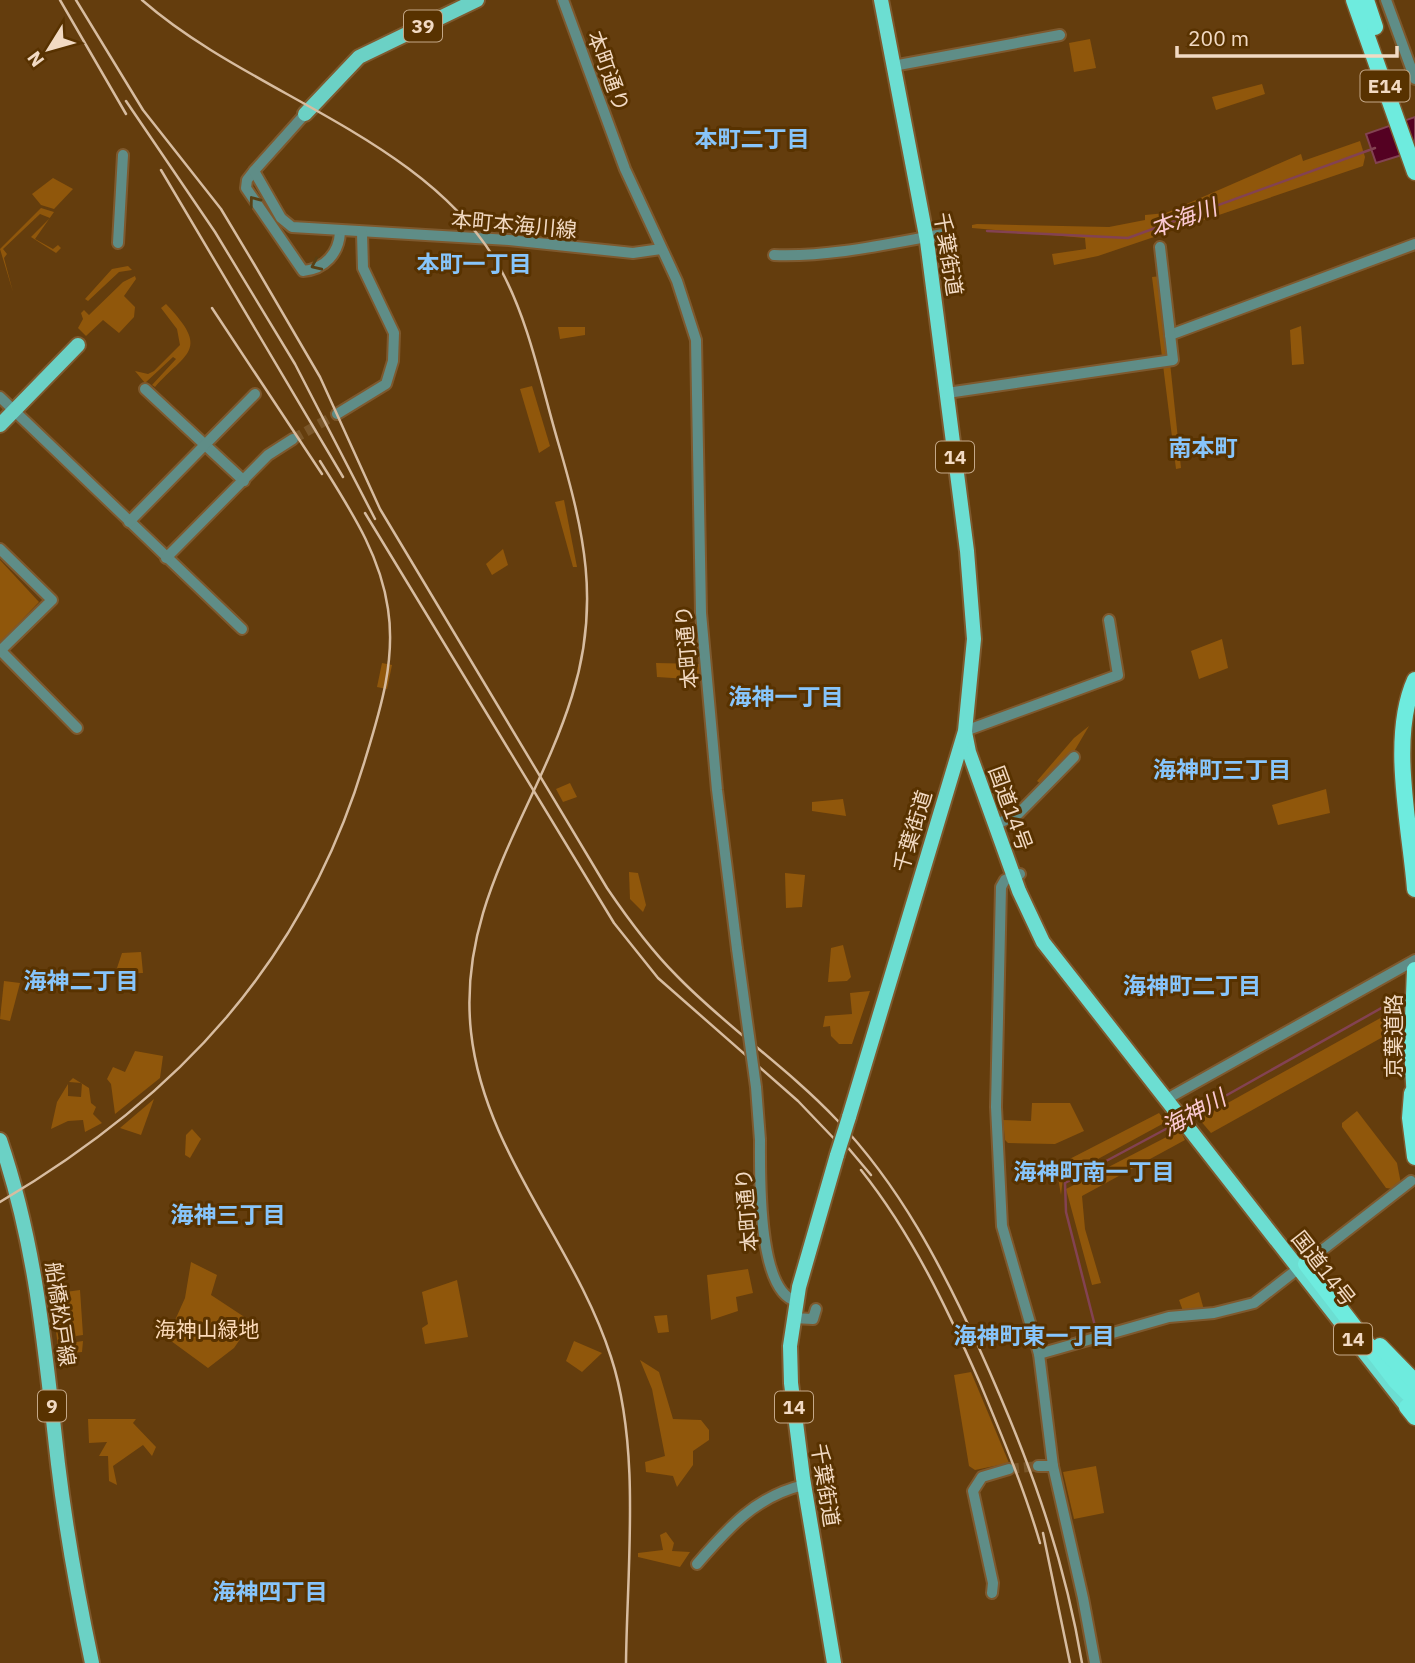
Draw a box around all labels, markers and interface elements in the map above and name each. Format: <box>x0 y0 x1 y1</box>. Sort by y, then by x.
road number: 39 <box>404 10 442 42</box>
north arrow <box>14 14 84 84</box>
scale bar <box>1177 14 1398 58</box>
text: 200 m <box>1188 24 1249 52</box>
street label: 本町通り <box>581 27 637 115</box>
text: N <box>22 47 49 72</box>
road number: E14 <box>1360 71 1410 102</box>
district label: 本町二丁目 <box>695 123 810 153</box>
water label: 本海川 <box>1145 190 1223 243</box>
one-way arrow <box>250 196 263 209</box>
street label: 本町本海川線 <box>450 205 578 243</box>
street label: 千葉街道 <box>929 210 969 298</box>
district label: 本町一丁目 <box>417 248 532 278</box>
one-way arrow <box>310 257 323 271</box>
district label: 南本町 <box>1169 432 1238 462</box>
road number: 14 <box>936 442 974 472</box>
street label: 本町通り <box>668 604 704 690</box>
district label: 海神一丁目 <box>729 681 844 711</box>
district label: 海神町三丁目 <box>1153 754 1291 784</box>
street label: 国道14号 <box>983 762 1039 854</box>
street label: 千葉街道 <box>886 787 938 875</box>
district label: 海神二丁目 <box>24 965 139 995</box>
district label: 海神町二丁目 <box>1123 970 1261 1000</box>
street label: 京葉道路 <box>1379 994 1407 1078</box>
water label: 海神川 <box>1156 1081 1233 1142</box>
district label: 海神町南一丁目 <box>1014 1156 1175 1186</box>
street label: 本町通り <box>728 1167 764 1253</box>
district label: 海神三丁目 <box>171 1199 286 1229</box>
street label: 国道14号 <box>1286 1225 1362 1311</box>
street label: 船橋松戸線 <box>40 1260 82 1368</box>
park label: 海神山緑地 <box>155 1315 260 1343</box>
district label: 海神町東一丁目 <box>954 1320 1115 1350</box>
road number: 14 <box>1334 1324 1372 1354</box>
road number: 9 <box>38 1390 66 1422</box>
road number: 14 <box>775 1392 813 1422</box>
street label: 千葉街道 <box>806 1441 846 1529</box>
district label: 海神四丁目 <box>213 1576 328 1606</box>

